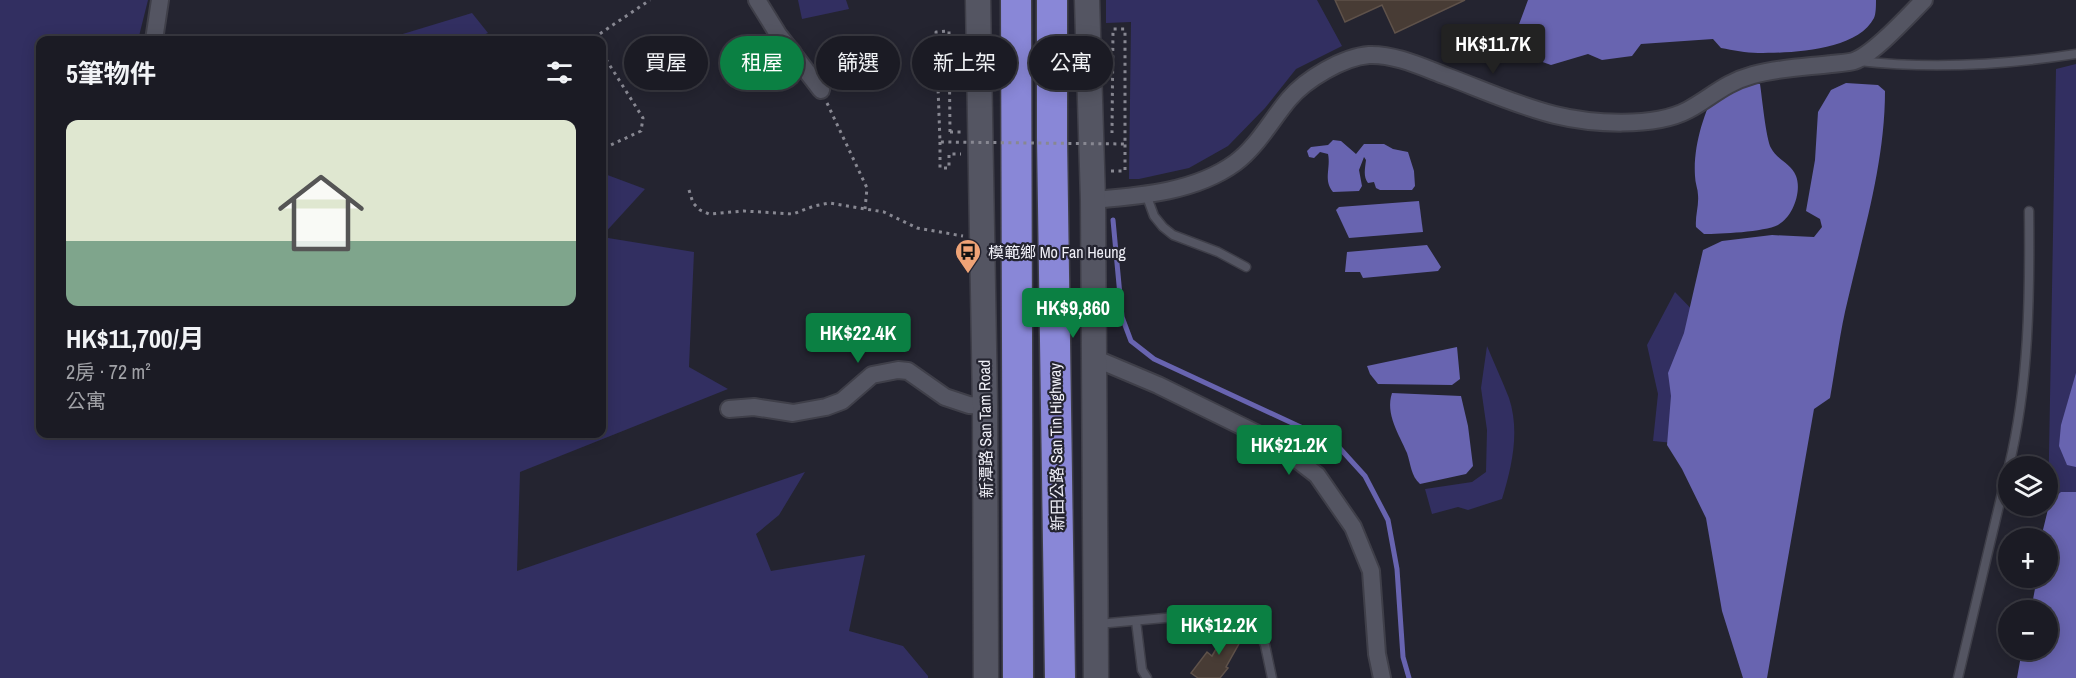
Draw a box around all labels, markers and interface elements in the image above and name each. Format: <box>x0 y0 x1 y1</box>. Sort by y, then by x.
pin: HK$11.7K <box>1431 24 1555 75</box>
text: HK$11.7K <box>1455 30 1531 57</box>
chip: 買屋 <box>624 36 708 90</box>
chip: 租屋 <box>720 36 804 90</box>
chip: 篩選 <box>816 36 900 90</box>
chip: 新上架 <box>912 36 1017 90</box>
chip: 公寓 <box>1029 36 1113 90</box>
text: 5筆物件 <box>66 56 156 91</box>
icon: filters <box>543 56 576 89</box>
icon: home <box>267 159 375 267</box>
bus stop icon: 模範鄉 Mo Fan Heung <box>953 237 983 275</box>
place label: 模範鄉 Mo Fan Heung <box>988 241 1126 263</box>
pin: HK$9,860 <box>1011 288 1135 339</box>
text: HK$9,860 <box>1036 294 1110 321</box>
pin: HK$22.4K <box>796 313 920 364</box>
text: HK$22.4K <box>820 319 896 346</box>
text: HK$11,700/月 <box>66 321 205 356</box>
text: 2房 · 72 m² <box>66 358 151 385</box>
street label: 新潭路 San Tam Road <box>973 360 997 498</box>
street label: 新田公路 San Tin Highway <box>1044 362 1068 531</box>
text: 公寓 <box>66 387 106 414</box>
pin: HK$21.2K <box>1227 425 1351 476</box>
text: HK$21.2K <box>1251 431 1327 458</box>
map controls <box>1998 456 2058 660</box>
button: layers <box>1998 456 2058 516</box>
button: + <box>1998 528 2058 588</box>
button: − <box>1998 600 2058 660</box>
pin: HK$12.2K <box>1157 605 1281 656</box>
text: HK$12.2K <box>1181 611 1257 638</box>

